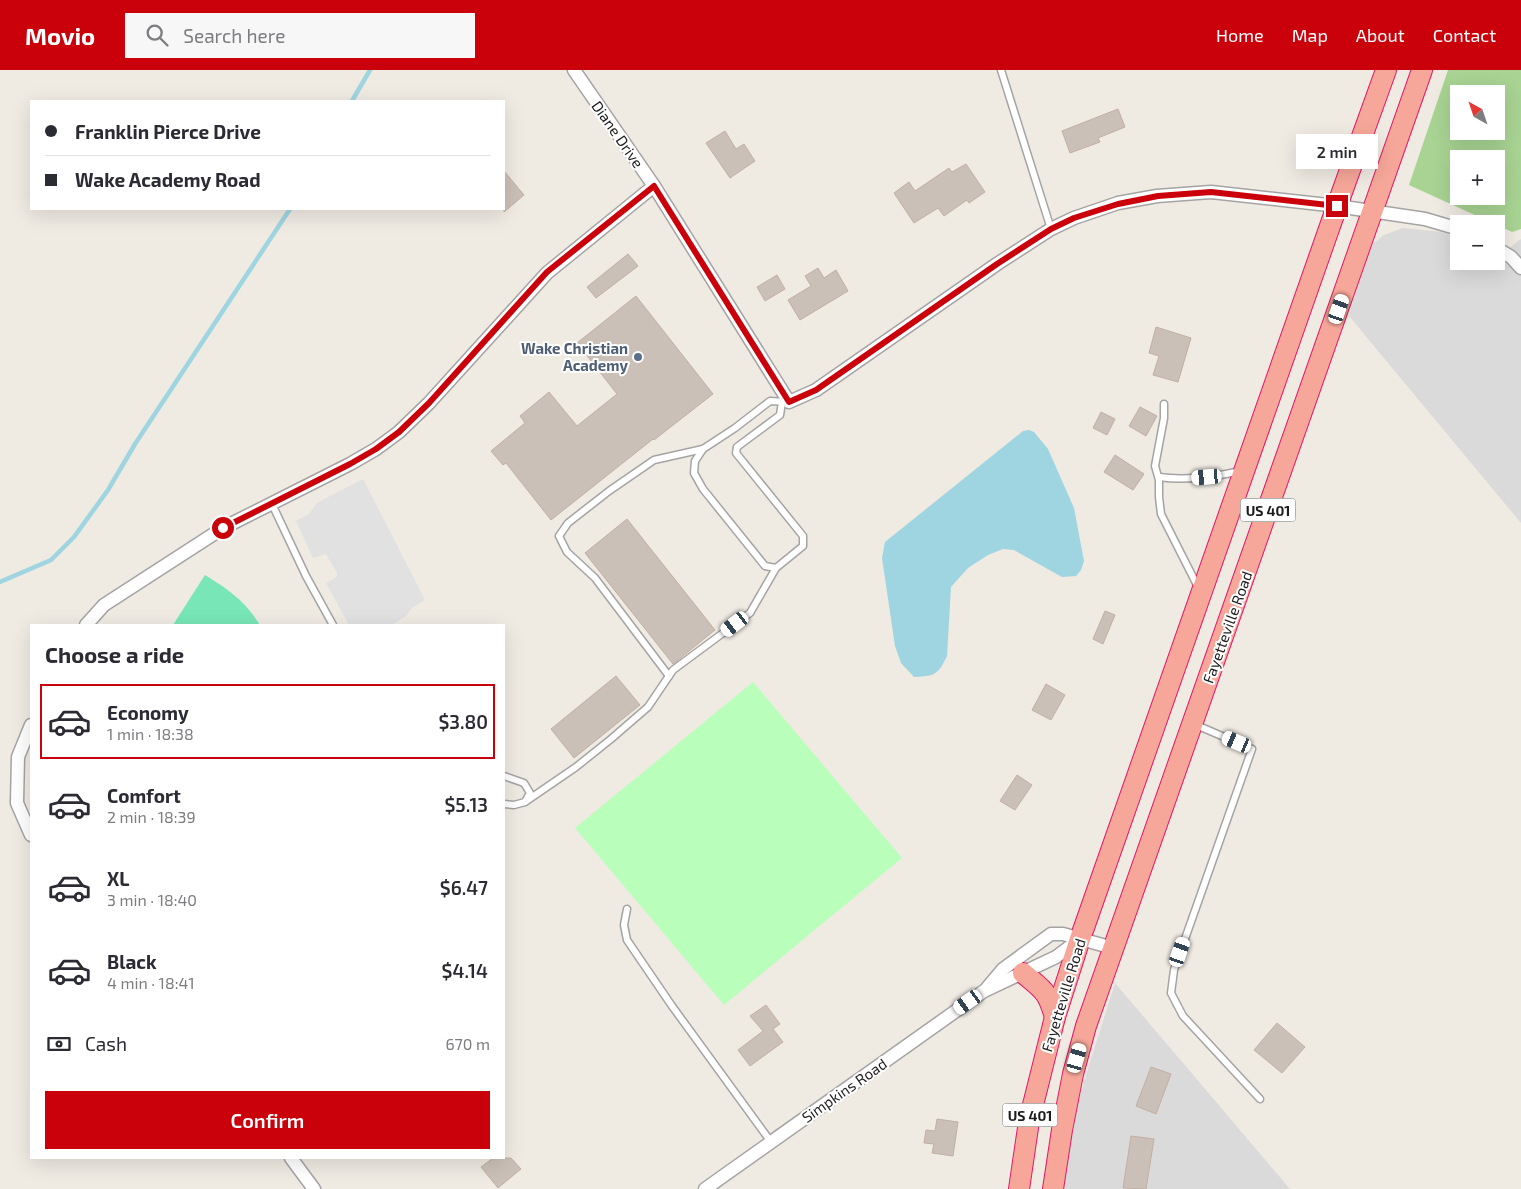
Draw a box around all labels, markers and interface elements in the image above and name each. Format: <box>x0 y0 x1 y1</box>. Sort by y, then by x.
search box <box>125 13 475 58</box>
text: Movio <box>25 21 95 50</box>
icon: search <box>143 21 171 49</box>
text: Search here <box>183 24 285 47</box>
text: Home <box>1216 24 1264 46</box>
text: Map <box>1292 24 1328 46</box>
text: About <box>1356 24 1405 46</box>
text: Contact <box>1433 24 1496 46</box>
north arrow <box>1450 85 1505 140</box>
map controls <box>1450 85 1505 270</box>
street label: Diane Drive <box>588 97 648 171</box>
text: Franklin Pierce Drive <box>75 120 261 143</box>
callout: 2 min <box>1296 134 1378 168</box>
text: 2 min <box>1317 142 1357 161</box>
button: + <box>1450 150 1505 205</box>
text: Wake Academy Road <box>75 168 261 191</box>
route end <box>1326 195 1348 217</box>
button: − <box>1450 215 1505 270</box>
car <box>1327 292 1350 326</box>
place label: Wake Christian Academy <box>521 339 629 375</box>
marker: Wake Christian Academy <box>632 351 644 363</box>
car <box>1191 468 1222 486</box>
road number: US 401 <box>1240 498 1296 522</box>
route start <box>212 517 234 539</box>
street label: Fayetteville Road <box>1198 569 1256 685</box>
car <box>718 609 751 639</box>
text: Choose a ride <box>45 641 184 667</box>
icon: car <box>47 699 92 744</box>
text: Economy <box>107 701 189 724</box>
text: $3.80 <box>438 710 488 733</box>
text: 1 min · 18:38 <box>107 724 194 743</box>
car <box>1220 729 1253 755</box>
icon: car <box>47 782 92 827</box>
text: Comfort <box>107 784 181 807</box>
text: $5.13 <box>444 793 488 816</box>
text: 2 min · 18:39 <box>107 807 196 826</box>
icon: car <box>47 865 92 910</box>
text: XL <box>107 867 129 890</box>
text: $6.47 <box>440 876 488 899</box>
text: 3 min · 18:40 <box>107 890 197 909</box>
car <box>1168 935 1191 969</box>
street label: Fayetteville Road <box>1037 936 1089 1054</box>
icon: car <box>47 948 92 993</box>
text: Black <box>107 950 157 973</box>
text: $4.14 <box>442 959 488 982</box>
text: 4 min · 18:41 <box>107 973 195 992</box>
car <box>951 987 984 1017</box>
icon: cash <box>45 1030 73 1058</box>
text: Cash <box>85 1032 127 1055</box>
text: 670 m <box>445 1034 490 1053</box>
car <box>1065 1042 1088 1074</box>
street label: Simpkins Road <box>798 1054 890 1126</box>
button: Confirm <box>45 1091 490 1149</box>
road number: US 401 <box>1002 1104 1058 1126</box>

